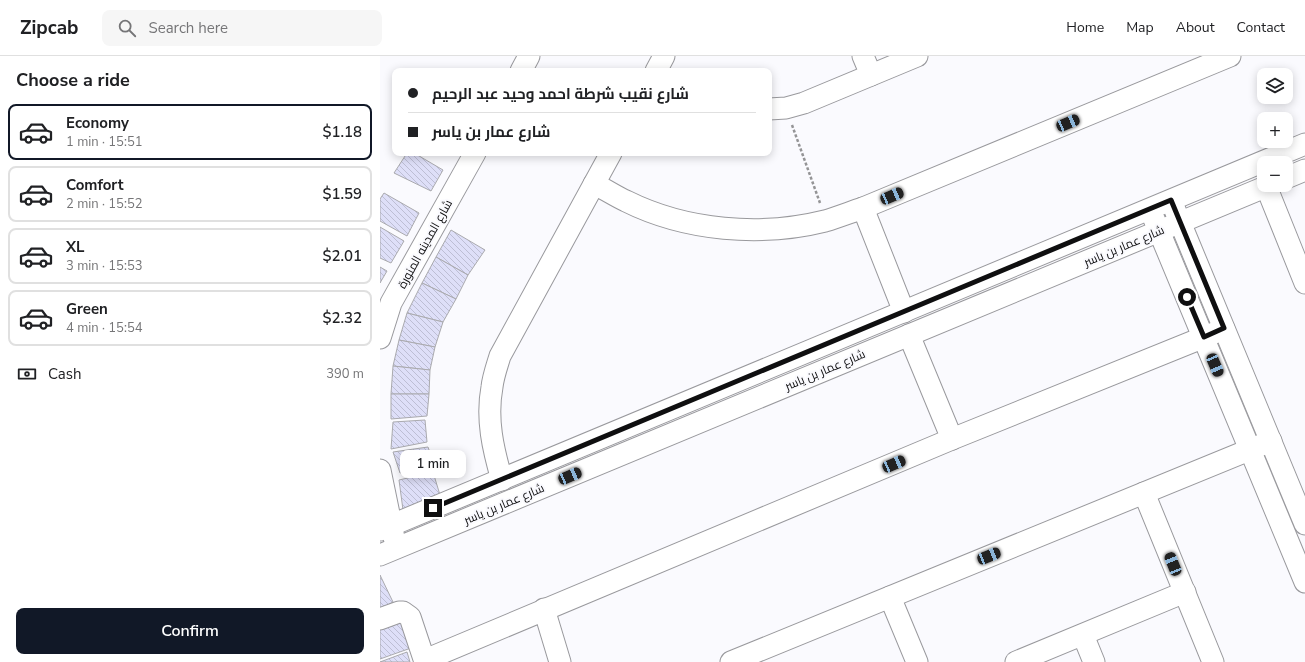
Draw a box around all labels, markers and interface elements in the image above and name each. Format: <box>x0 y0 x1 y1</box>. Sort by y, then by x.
search box <box>102 10 382 46</box>
text: Zipcab <box>20 15 78 41</box>
icon: search <box>116 17 138 39</box>
text: Search here <box>148 18 228 38</box>
text: Home <box>1066 18 1104 37</box>
text: Map <box>1126 18 1154 37</box>
text: About <box>1176 18 1215 37</box>
text: Contact <box>1237 18 1285 37</box>
text: Choose a ride <box>16 68 130 92</box>
map controls <box>1257 68 1293 192</box>
button: layers <box>1257 68 1293 104</box>
text: شارع نقيب شرطة احمد وحيد عبد الرحيم <box>432 84 689 104</box>
button: + <box>1257 112 1293 148</box>
text: Economy <box>66 113 129 133</box>
car <box>1055 113 1081 133</box>
icon: car <box>18 114 54 150</box>
text: $1.18 <box>322 122 362 142</box>
text: شارع عمار بن ياسر <box>432 122 550 142</box>
text: 1 min · 15:51 <box>66 133 142 151</box>
button: − <box>1257 156 1293 192</box>
text: Comfort <box>66 175 123 195</box>
icon: car <box>18 176 54 212</box>
text: $1.59 <box>322 184 362 204</box>
car <box>879 186 905 206</box>
text: 2 min · 15:52 <box>66 195 142 213</box>
street label: شارع المدينه المنورة <box>394 197 456 291</box>
street label: شارع عمار بن ياسر <box>1080 222 1167 271</box>
text: XL <box>66 237 85 257</box>
icon: car <box>18 238 54 274</box>
text: $2.01 <box>322 246 362 266</box>
text: 3 min · 15:53 <box>66 257 142 275</box>
route start <box>1178 288 1196 306</box>
text: Green <box>66 299 108 319</box>
icon: car <box>18 300 54 336</box>
text: $2.32 <box>322 308 362 328</box>
text: 4 min · 15:54 <box>66 319 142 337</box>
street label: شارع عمار بن ياسر <box>781 346 868 395</box>
car <box>1205 352 1225 378</box>
icon: cash <box>16 363 38 385</box>
text: Cash <box>48 364 82 384</box>
text: 390 m <box>326 365 364 383</box>
callout: 1 min <box>400 450 466 478</box>
car <box>881 454 907 474</box>
text: 1 min <box>416 455 450 473</box>
car <box>557 466 583 486</box>
street label: شارع عمار بن ياسر <box>460 480 547 529</box>
route end <box>424 499 442 517</box>
car <box>976 546 1002 566</box>
car <box>1163 551 1183 577</box>
button: Confirm <box>16 608 364 654</box>

